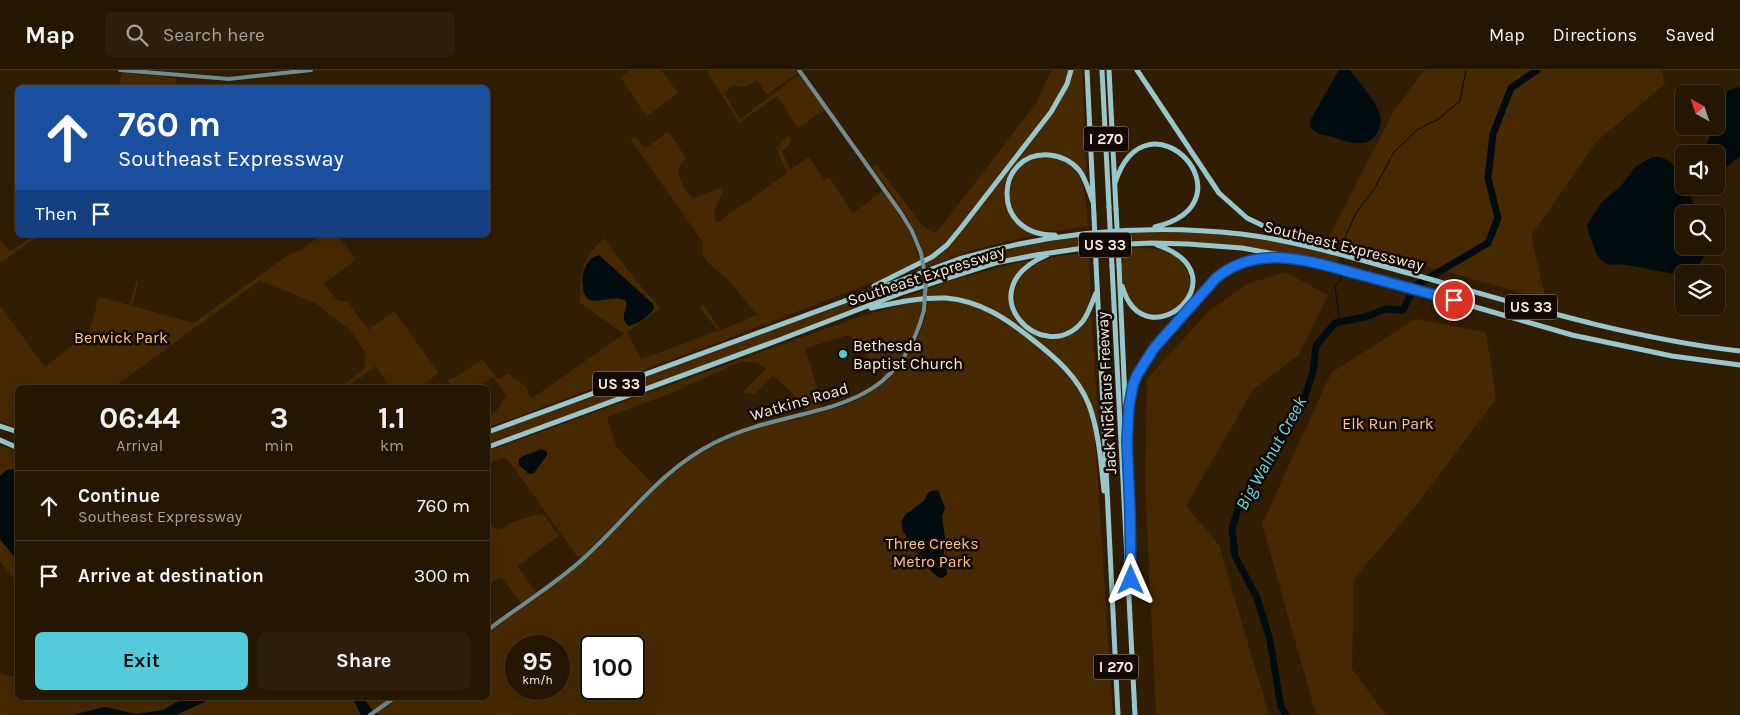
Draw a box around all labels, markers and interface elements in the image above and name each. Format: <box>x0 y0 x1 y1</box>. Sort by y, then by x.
search box <box>105 12 455 57</box>
text: Map <box>25 21 75 49</box>
icon: search <box>123 21 151 49</box>
text: Search here <box>163 24 265 46</box>
text: Map <box>1489 24 1525 46</box>
text: Directions <box>1553 24 1637 46</box>
text: Saved <box>1665 24 1715 46</box>
north arrow <box>1675 85 1725 135</box>
map controls <box>1675 85 1725 315</box>
text: 760 m <box>118 104 221 145</box>
icon: ahead <box>35 105 100 170</box>
road number: I 270 <box>1084 126 1128 152</box>
button: sound <box>1675 145 1725 195</box>
text: Southeast Expressway <box>118 146 344 172</box>
icon: arrive <box>87 200 115 228</box>
text: Then <box>35 203 77 225</box>
button: search <box>1675 205 1725 255</box>
street label: Southeast Expressway <box>1262 216 1426 275</box>
road number: US 33 <box>1079 232 1131 258</box>
street label: Southeast Expressway <box>845 241 1008 310</box>
button: layers <box>1675 265 1725 315</box>
pin <box>1433 279 1475 321</box>
icon: arrive <box>1440 286 1468 314</box>
road number: US 33 <box>1505 294 1557 320</box>
street label: Jack Nicklaus Freeway <box>1093 311 1120 475</box>
park label: Berwick Park <box>74 328 168 347</box>
place label: Bethesda Baptist Church <box>853 336 963 373</box>
marker: Bethesda Baptist Church <box>837 348 849 360</box>
road number: US 33 <box>593 372 645 396</box>
street label: Watkins Road <box>748 378 850 425</box>
water label: Big Walnut Creek <box>1231 391 1312 514</box>
text: 06:44 <box>99 400 180 436</box>
text: 3 <box>270 400 288 436</box>
text: 1.1 <box>378 400 406 436</box>
park label: Elk Run Park <box>1342 414 1434 433</box>
text: Arrival <box>116 436 163 455</box>
text: min <box>264 436 294 455</box>
text: km <box>380 436 404 455</box>
text: Continue <box>78 485 160 507</box>
icon: ahead <box>35 492 63 520</box>
text: 760 m <box>417 495 470 517</box>
text: Southeast Expressway <box>78 507 242 526</box>
park label: Three Creeks Metro Park <box>885 534 979 571</box>
position arrow <box>1104 553 1156 605</box>
icon: arrive <box>35 562 63 590</box>
text: Arrive at destination <box>78 565 264 587</box>
text: 300 m <box>414 565 470 587</box>
button: Exit <box>35 632 248 690</box>
button: Share <box>258 632 470 690</box>
speed limit sign: 100 <box>580 635 645 700</box>
text: 95 <box>523 647 552 676</box>
road number: I 270 <box>1094 654 1138 680</box>
text: km/h <box>522 673 553 687</box>

